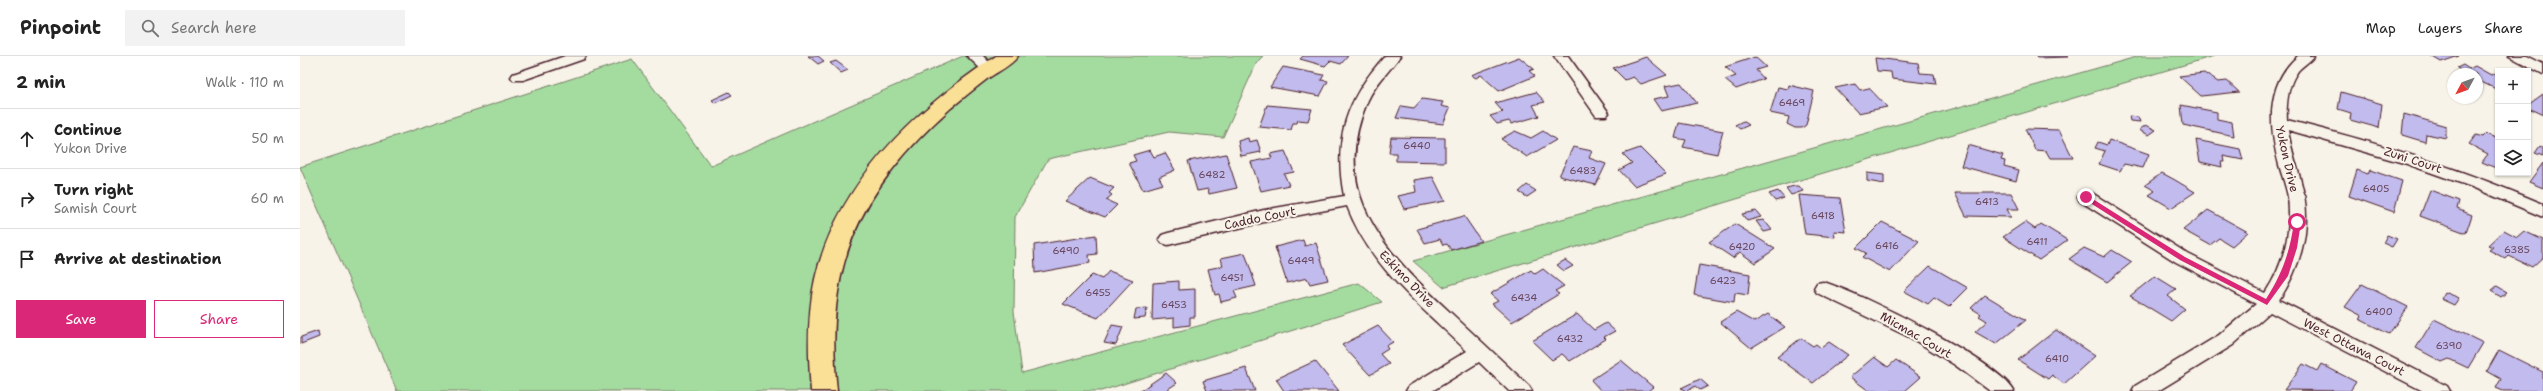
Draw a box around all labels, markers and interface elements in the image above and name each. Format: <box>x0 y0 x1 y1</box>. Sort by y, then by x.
search box <box>125 10 405 46</box>
text: Pinpoint <box>20 15 101 40</box>
icon: search <box>139 17 161 39</box>
text: Search here <box>171 18 257 38</box>
text: Map <box>2366 19 2396 37</box>
text: Layers <box>2418 19 2462 37</box>
text: Share <box>2484 19 2523 37</box>
north arrow <box>2447 68 2483 104</box>
map controls <box>2495 68 2531 176</box>
button: + <box>2495 68 2531 104</box>
text: 2 min <box>16 71 66 93</box>
text: Walk · 110 m <box>205 74 284 91</box>
house number: 6469 <box>1779 96 1805 109</box>
button: − <box>2495 104 2531 140</box>
text: Continue <box>54 120 122 140</box>
street label: Yukon Drive <box>2272 124 2302 194</box>
icon: ahead <box>16 128 38 150</box>
text: 50 m <box>251 130 284 147</box>
house number: 6440 <box>1403 139 1431 152</box>
text: Yukon Drive <box>54 140 127 157</box>
button: layers <box>2495 140 2531 176</box>
street label: Zuni Court <box>2382 143 2444 177</box>
house number: 6483 <box>1570 164 1596 177</box>
house number: 6482 <box>1199 168 1225 181</box>
text: Turn right <box>54 180 134 200</box>
house number: 6405 <box>2363 182 2389 195</box>
icon: right <box>16 188 38 210</box>
route end <box>2077 188 2095 206</box>
text: 60 m <box>251 190 284 207</box>
house number: 6413 <box>1975 195 1999 208</box>
text: Samish Court <box>54 200 137 217</box>
street label: Caddo Court <box>1223 203 1297 233</box>
house number: 6418 <box>1811 209 1835 222</box>
route start <box>2288 213 2306 231</box>
house number: 6411 <box>2026 235 2048 248</box>
house number: 6416 <box>1875 239 1899 252</box>
house number: 6420 <box>1729 240 1755 253</box>
house number: 6385 <box>2504 243 2530 256</box>
house number: 6490 <box>1052 244 1080 257</box>
street label: Eskimo Drive <box>1376 247 1439 311</box>
icon: arrive <box>16 248 38 270</box>
text: Arrive at destination <box>54 249 222 269</box>
house number: 6449 <box>1288 254 1314 267</box>
house number: 6451 <box>1220 271 1244 284</box>
house number: 6423 <box>1710 274 1736 287</box>
house number: 6455 <box>1085 286 1111 299</box>
house number: 6434 <box>1511 291 1537 304</box>
house number: 6453 <box>1161 298 1187 311</box>
button: Save <box>16 300 146 338</box>
button: Share <box>154 300 284 338</box>
house number: 6400 <box>2365 305 2393 318</box>
street label: Micmac Court <box>1877 308 1955 362</box>
street label: West Ottawa Court <box>2300 314 2408 380</box>
house number: 6432 <box>1557 332 1583 345</box>
house number: 6390 <box>2436 339 2462 352</box>
house number: 6410 <box>2045 352 2069 365</box>

